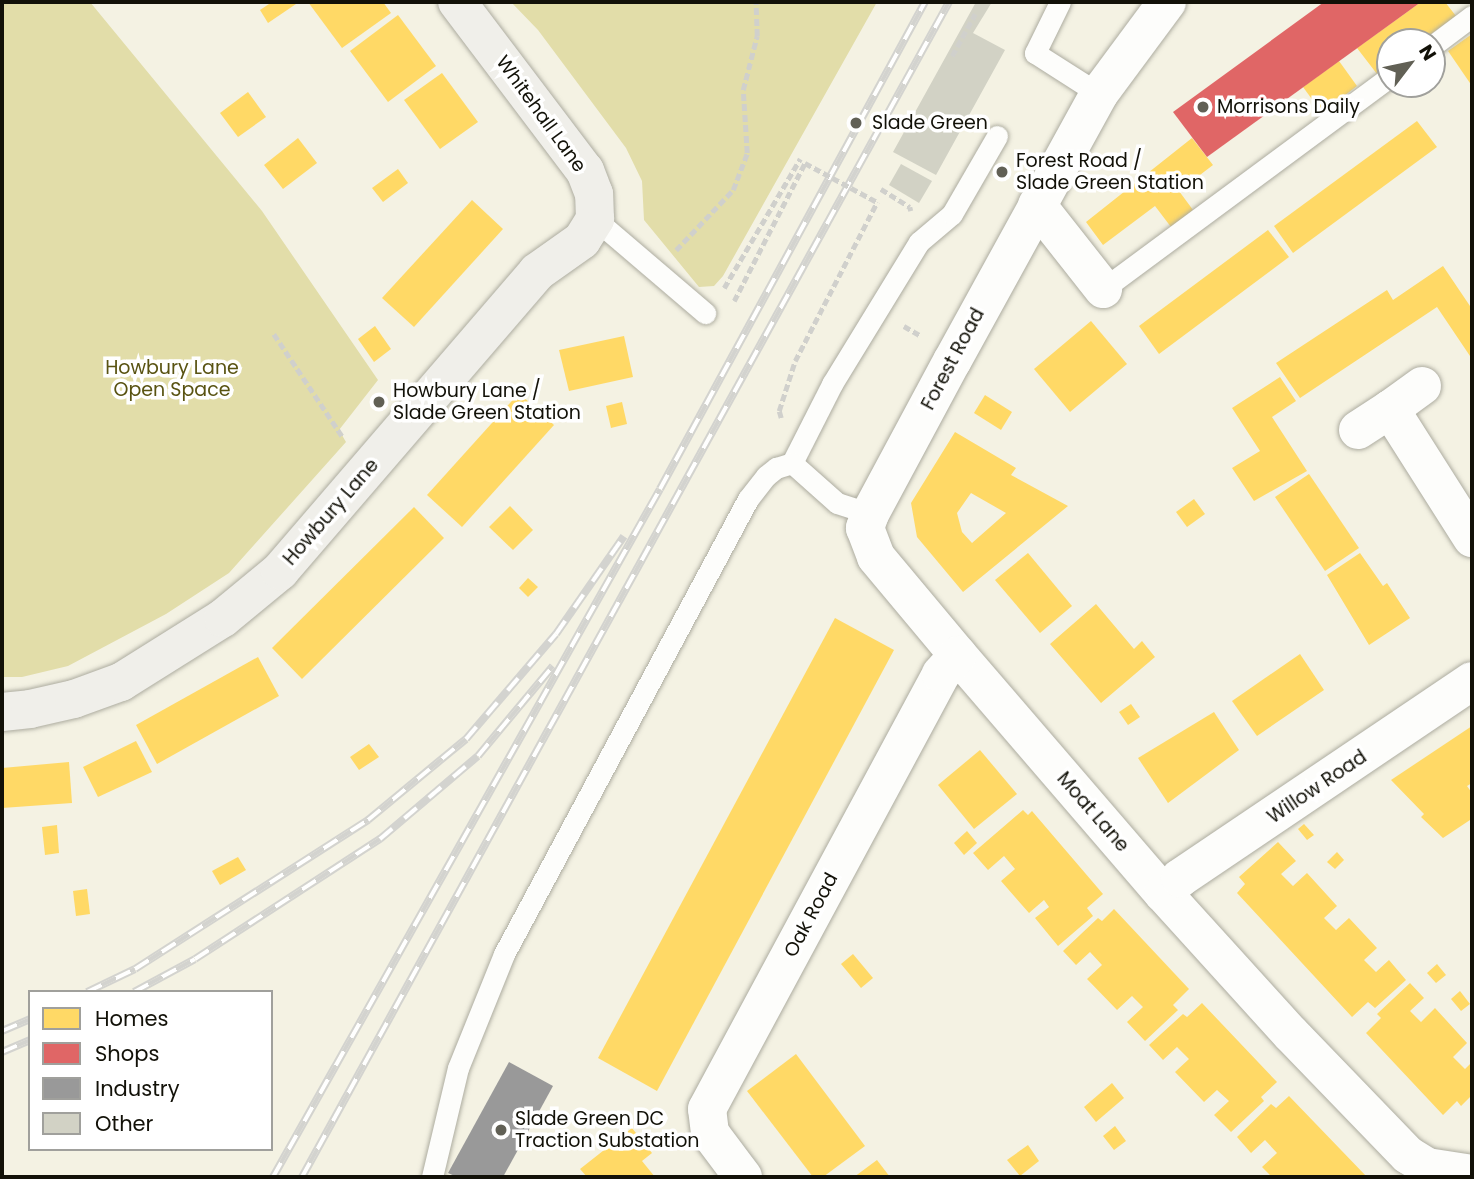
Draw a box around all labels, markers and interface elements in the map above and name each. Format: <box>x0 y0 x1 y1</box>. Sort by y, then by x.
north arrow <box>1376 28 1446 98</box>
text: N <box>1412 39 1443 66</box>
street label: Whitehall Lane <box>491 51 591 177</box>
place label: Morrisons Daily <box>1217 96 1360 118</box>
marker: Morrisons Daily <box>1195 99 1211 115</box>
place label: Slade Green <box>872 112 988 134</box>
marker: Slade Green <box>846 113 866 133</box>
place label: Forest Road / Slade Green Station <box>1016 150 1204 194</box>
marker: Forest Road / Slade Green Station <box>994 164 1010 180</box>
street label: Forest Road <box>917 304 989 414</box>
park label: Howbury Lane Open Space <box>105 357 239 401</box>
place label: Howbury Lane / Slade Green Station <box>393 380 581 424</box>
marker: Howbury Lane / Slade Green Station <box>371 394 387 410</box>
street label: Howbury Lane <box>279 454 383 570</box>
street label: Willow Road <box>1263 745 1371 829</box>
street label: Moat Lane <box>1052 767 1134 857</box>
street label: Oak Road <box>779 869 843 961</box>
legend <box>28 990 273 1151</box>
text: Homes <box>95 1004 169 1033</box>
text: Shops <box>95 1039 159 1068</box>
text: Industry <box>95 1074 180 1103</box>
place label: Slade Green DC Traction Substation <box>515 1108 699 1152</box>
text: Other <box>95 1109 153 1138</box>
marker: Slade Green DC Traction Substation <box>493 1122 509 1138</box>

